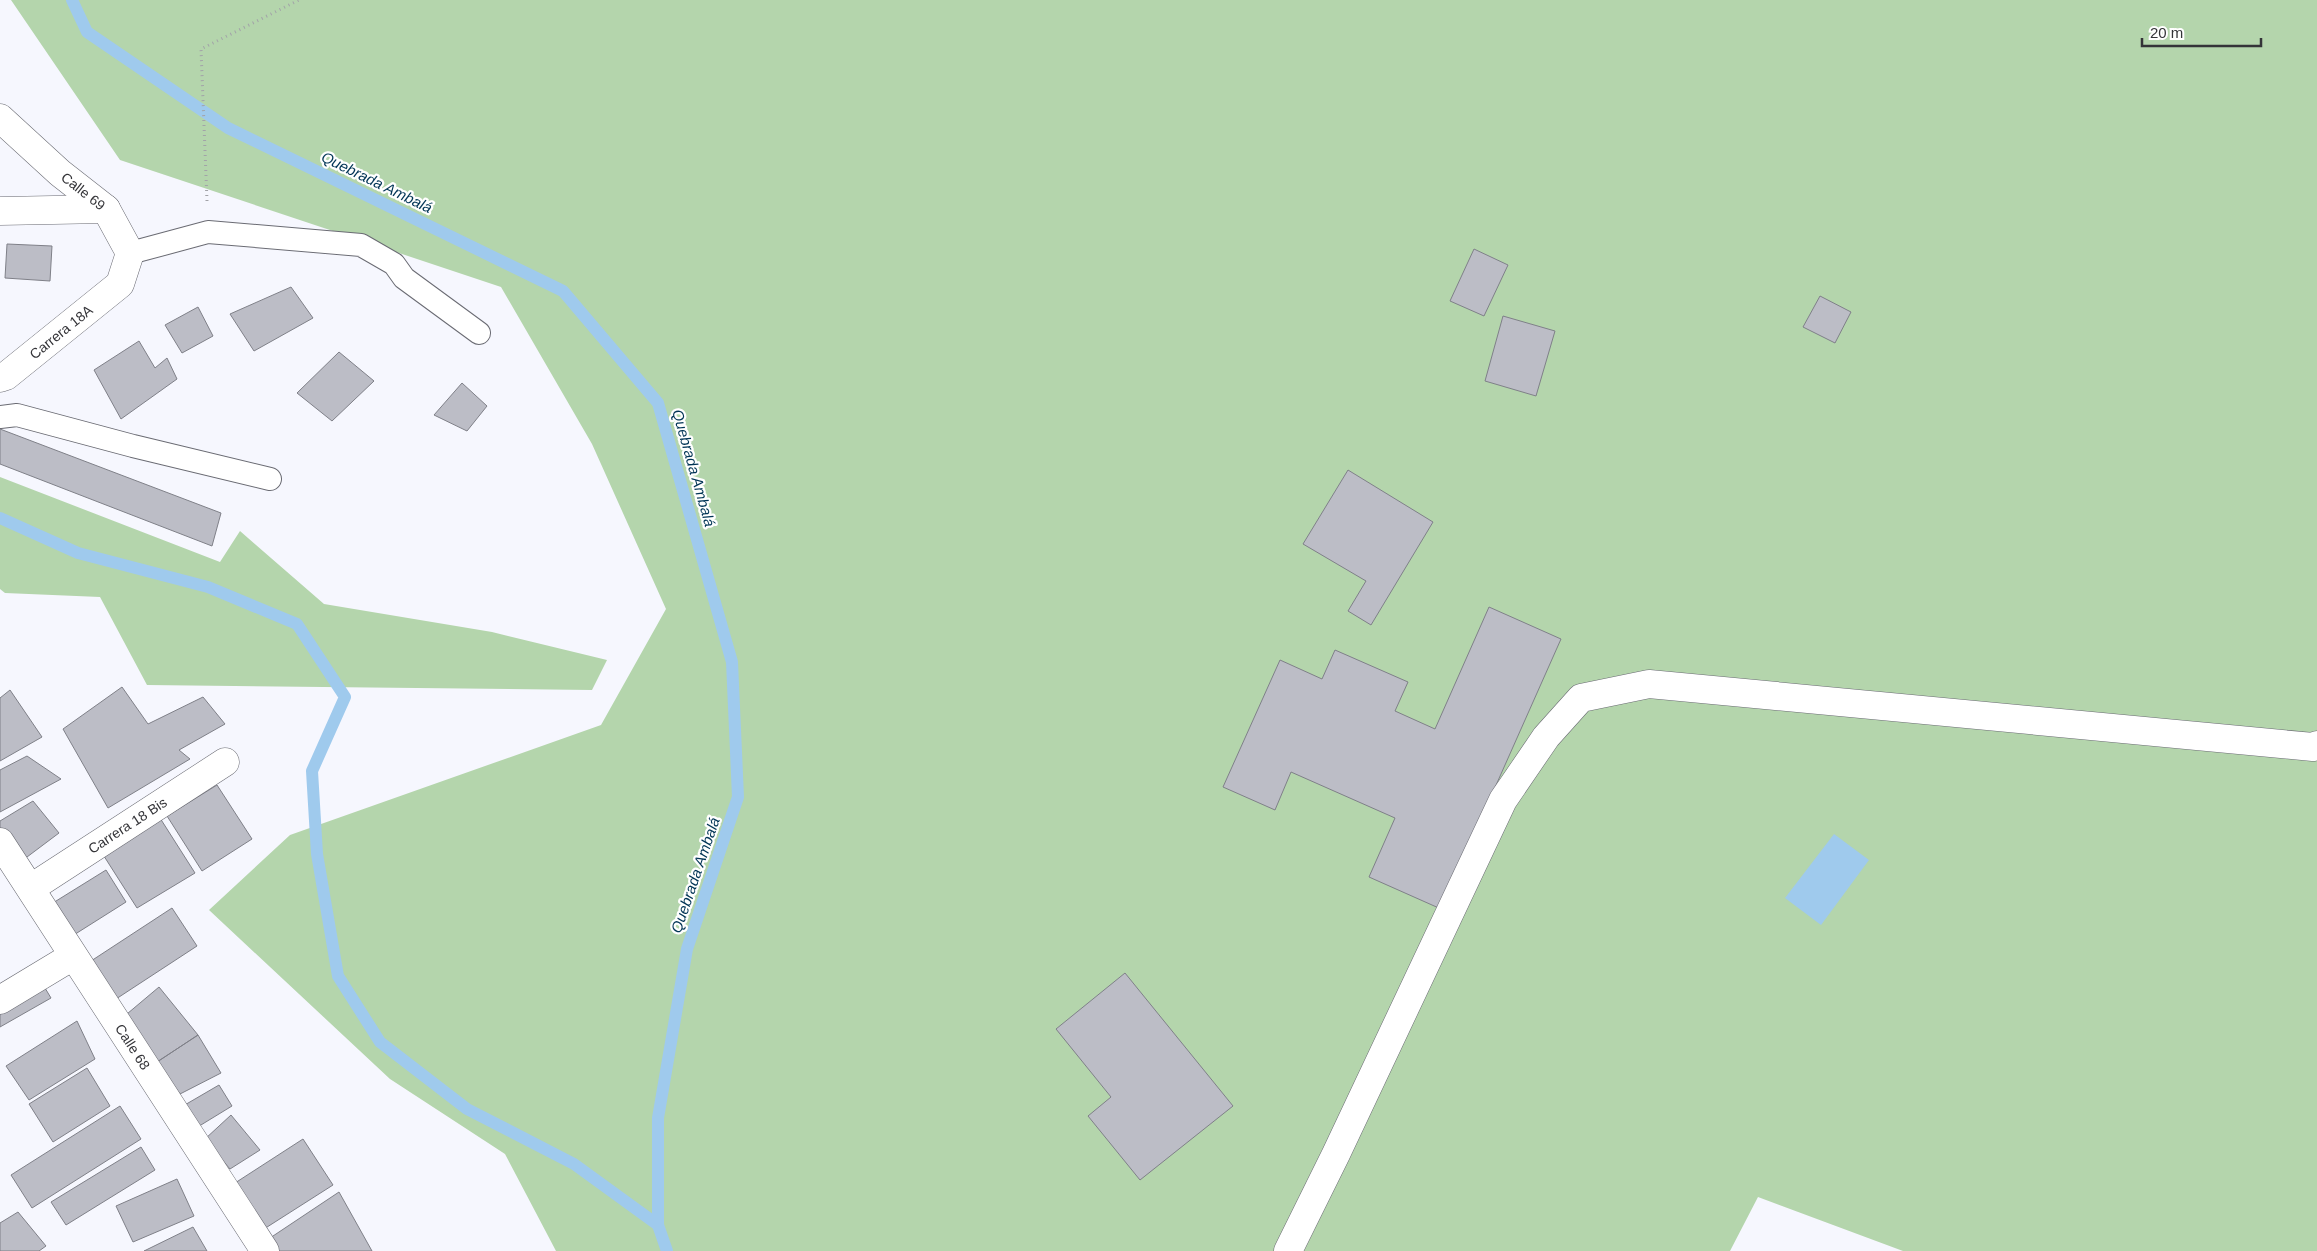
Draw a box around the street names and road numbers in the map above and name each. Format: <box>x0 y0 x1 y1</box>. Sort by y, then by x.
street label: Calle 69 <box>58 169 109 214</box>
street label: Carrera 18A <box>26 301 96 362</box>
street label: Carrera 18 Bis <box>85 794 170 857</box>
street label: Calle 68 <box>112 1021 153 1073</box>

